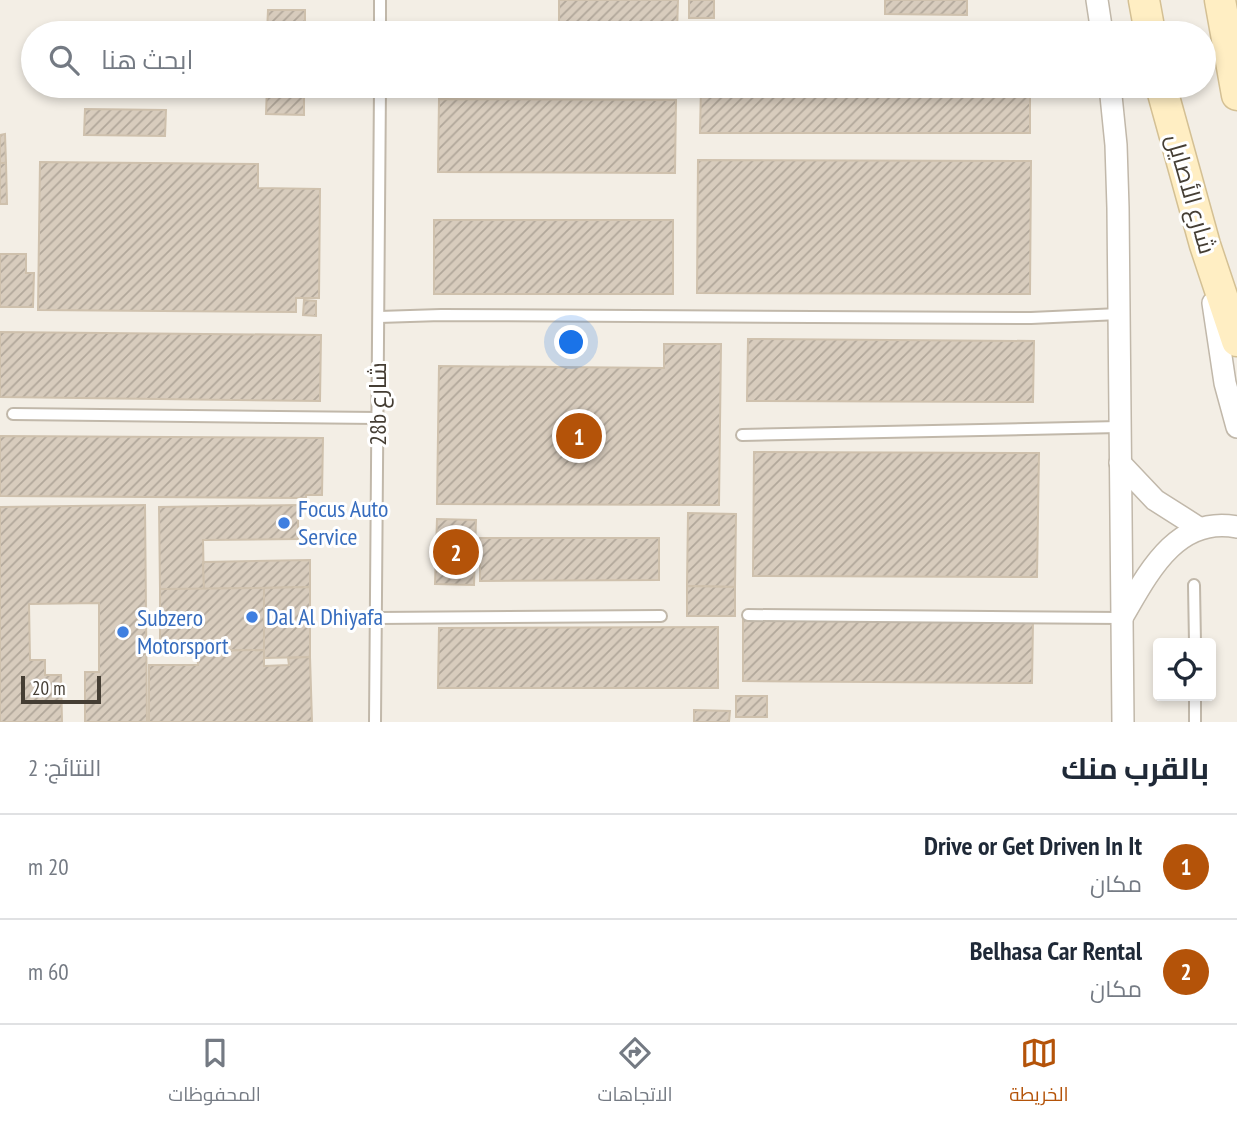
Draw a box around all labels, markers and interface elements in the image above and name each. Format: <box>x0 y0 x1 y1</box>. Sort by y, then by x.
search box <box>21 21 1216 98</box>
icon: search <box>45 41 83 79</box>
text: ابحث هنا <box>101 43 193 76</box>
street label: شارع الأصايل <box>1159 130 1223 258</box>
your location <box>554 325 588 359</box>
street label: 28b شارع <box>362 362 394 446</box>
pin: 1 <box>556 410 602 462</box>
place label: Focus Auto Service <box>298 493 388 552</box>
marker: Focus Auto Service <box>276 515 292 531</box>
pin: 2 <box>433 526 479 578</box>
place label: Dal Al Dhiyafa <box>266 601 383 632</box>
place label: Subzero Motorsport <box>137 602 229 661</box>
marker: Dal Al Dhiyafa <box>244 609 260 625</box>
marker: Subzero Motorsport <box>115 624 131 640</box>
map controls <box>1153 638 1216 701</box>
button: locate <box>1153 638 1216 701</box>
scale bar <box>21 673 102 705</box>
text: 20 m <box>32 676 66 700</box>
text: بالقرب منك <box>1061 748 1209 787</box>
text: النتائج: 2 <box>28 753 101 782</box>
text: Drive or Get Driven In It <box>924 829 1142 862</box>
text: 20 m <box>28 852 69 881</box>
text: 1 <box>1181 852 1192 881</box>
text: مكان <box>1090 869 1142 898</box>
text: Belhasa Car Rental <box>970 934 1142 967</box>
text: 60 m <box>28 957 69 986</box>
text: 2 <box>1181 957 1192 986</box>
text: مكان <box>1090 974 1142 1003</box>
tab: المحفوظات <box>168 1034 261 1112</box>
tab: الاتجاهات <box>597 1034 673 1112</box>
tab: الخريطة <box>1009 1034 1069 1112</box>

